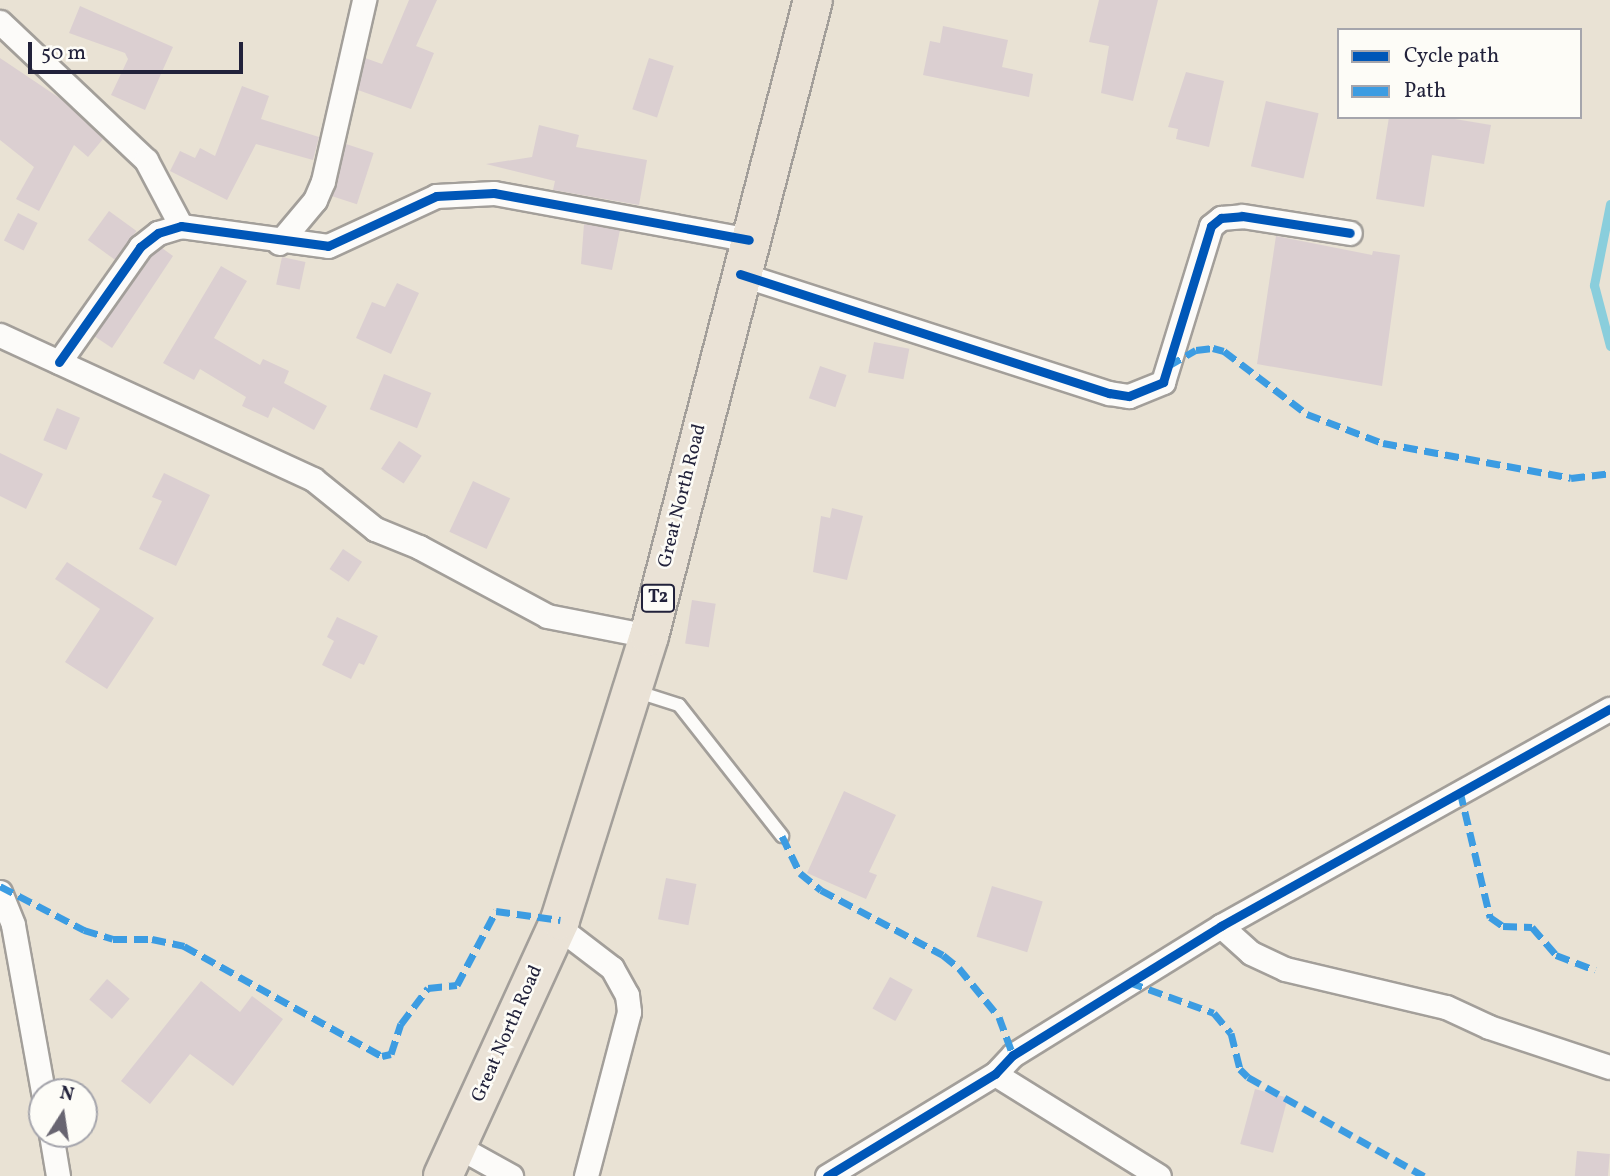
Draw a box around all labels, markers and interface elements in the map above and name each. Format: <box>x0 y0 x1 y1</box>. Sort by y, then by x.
scale bar <box>32 28 247 72</box>
legend <box>1337 28 1582 119</box>
text: 50 m <box>41 39 86 68</box>
text: Cycle path <box>1404 42 1499 71</box>
text: Path <box>1404 77 1446 106</box>
street label: Great North Road <box>654 422 712 570</box>
road number: T2 <box>640 584 676 612</box>
street label: Great North Road <box>468 962 548 1106</box>
north arrow <box>28 1078 98 1148</box>
text: N <box>57 1080 76 1109</box>

